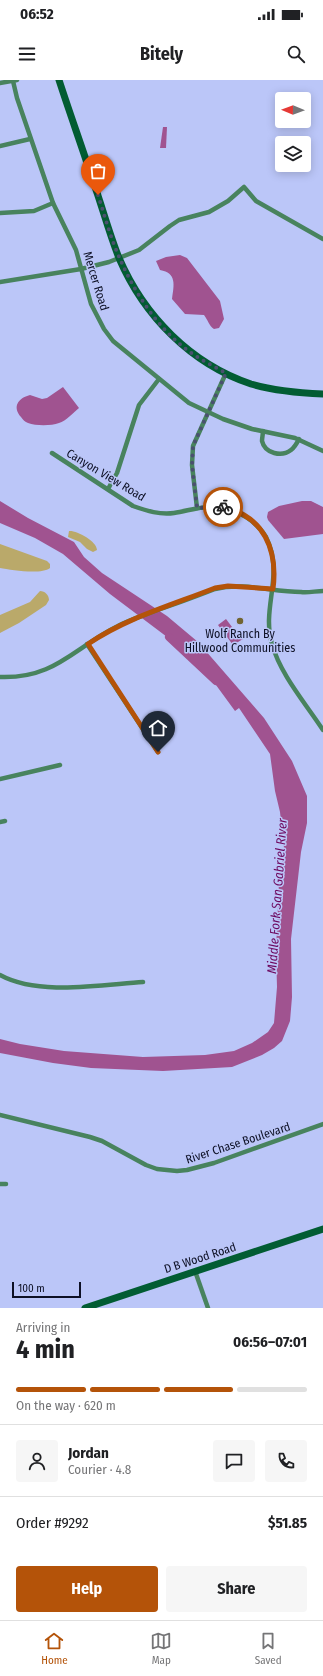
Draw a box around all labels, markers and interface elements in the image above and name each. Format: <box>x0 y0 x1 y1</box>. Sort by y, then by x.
text: 06:52 <box>20 5 54 23</box>
icon: menu <box>16 43 38 65</box>
text: Bitely <box>140 43 183 65</box>
icon: search <box>285 43 307 65</box>
north arrow <box>275 92 311 128</box>
map controls <box>275 92 311 172</box>
button: layers <box>275 136 311 172</box>
pin <box>81 154 115 195</box>
icon: bag <box>87 160 109 182</box>
street label: Mercer Road <box>80 250 112 312</box>
street label: Canyon View Road <box>64 446 148 504</box>
courier <box>203 487 243 527</box>
icon: bike <box>212 496 234 518</box>
marker: Wolf Ranch By Hillwood Communities <box>235 616 245 626</box>
place label: Wolf Ranch By Hillwood Communities <box>185 627 295 655</box>
pin <box>141 711 175 752</box>
icon: home <box>147 717 169 739</box>
water label: Middle Fork San Gabriel River <box>264 817 290 974</box>
street label: River Chase Boulevard <box>184 1119 292 1167</box>
street label: D B Wood Road <box>162 1240 238 1276</box>
scale bar <box>12 1280 81 1299</box>
text: 100 m <box>18 1282 45 1295</box>
text: Arriving in <box>16 1320 70 1335</box>
text: 06:56–07:01 <box>233 1333 307 1351</box>
text: 4 min <box>16 1334 75 1365</box>
text: On the way · 620 m <box>16 1398 116 1413</box>
button: person <box>16 1440 58 1482</box>
button: chat <box>213 1440 255 1482</box>
button: phone <box>265 1440 307 1482</box>
text: Jordan <box>68 1444 109 1462</box>
text: Courier · 4.8 <box>68 1462 131 1477</box>
text: Order #9292 <box>16 1514 89 1532</box>
text: $51.85 <box>268 1514 307 1532</box>
button: Help <box>16 1566 158 1612</box>
button: Share <box>166 1566 307 1612</box>
tab: Home <box>41 1630 68 1667</box>
tab: Map <box>150 1630 172 1667</box>
tab: Saved <box>255 1630 282 1667</box>

